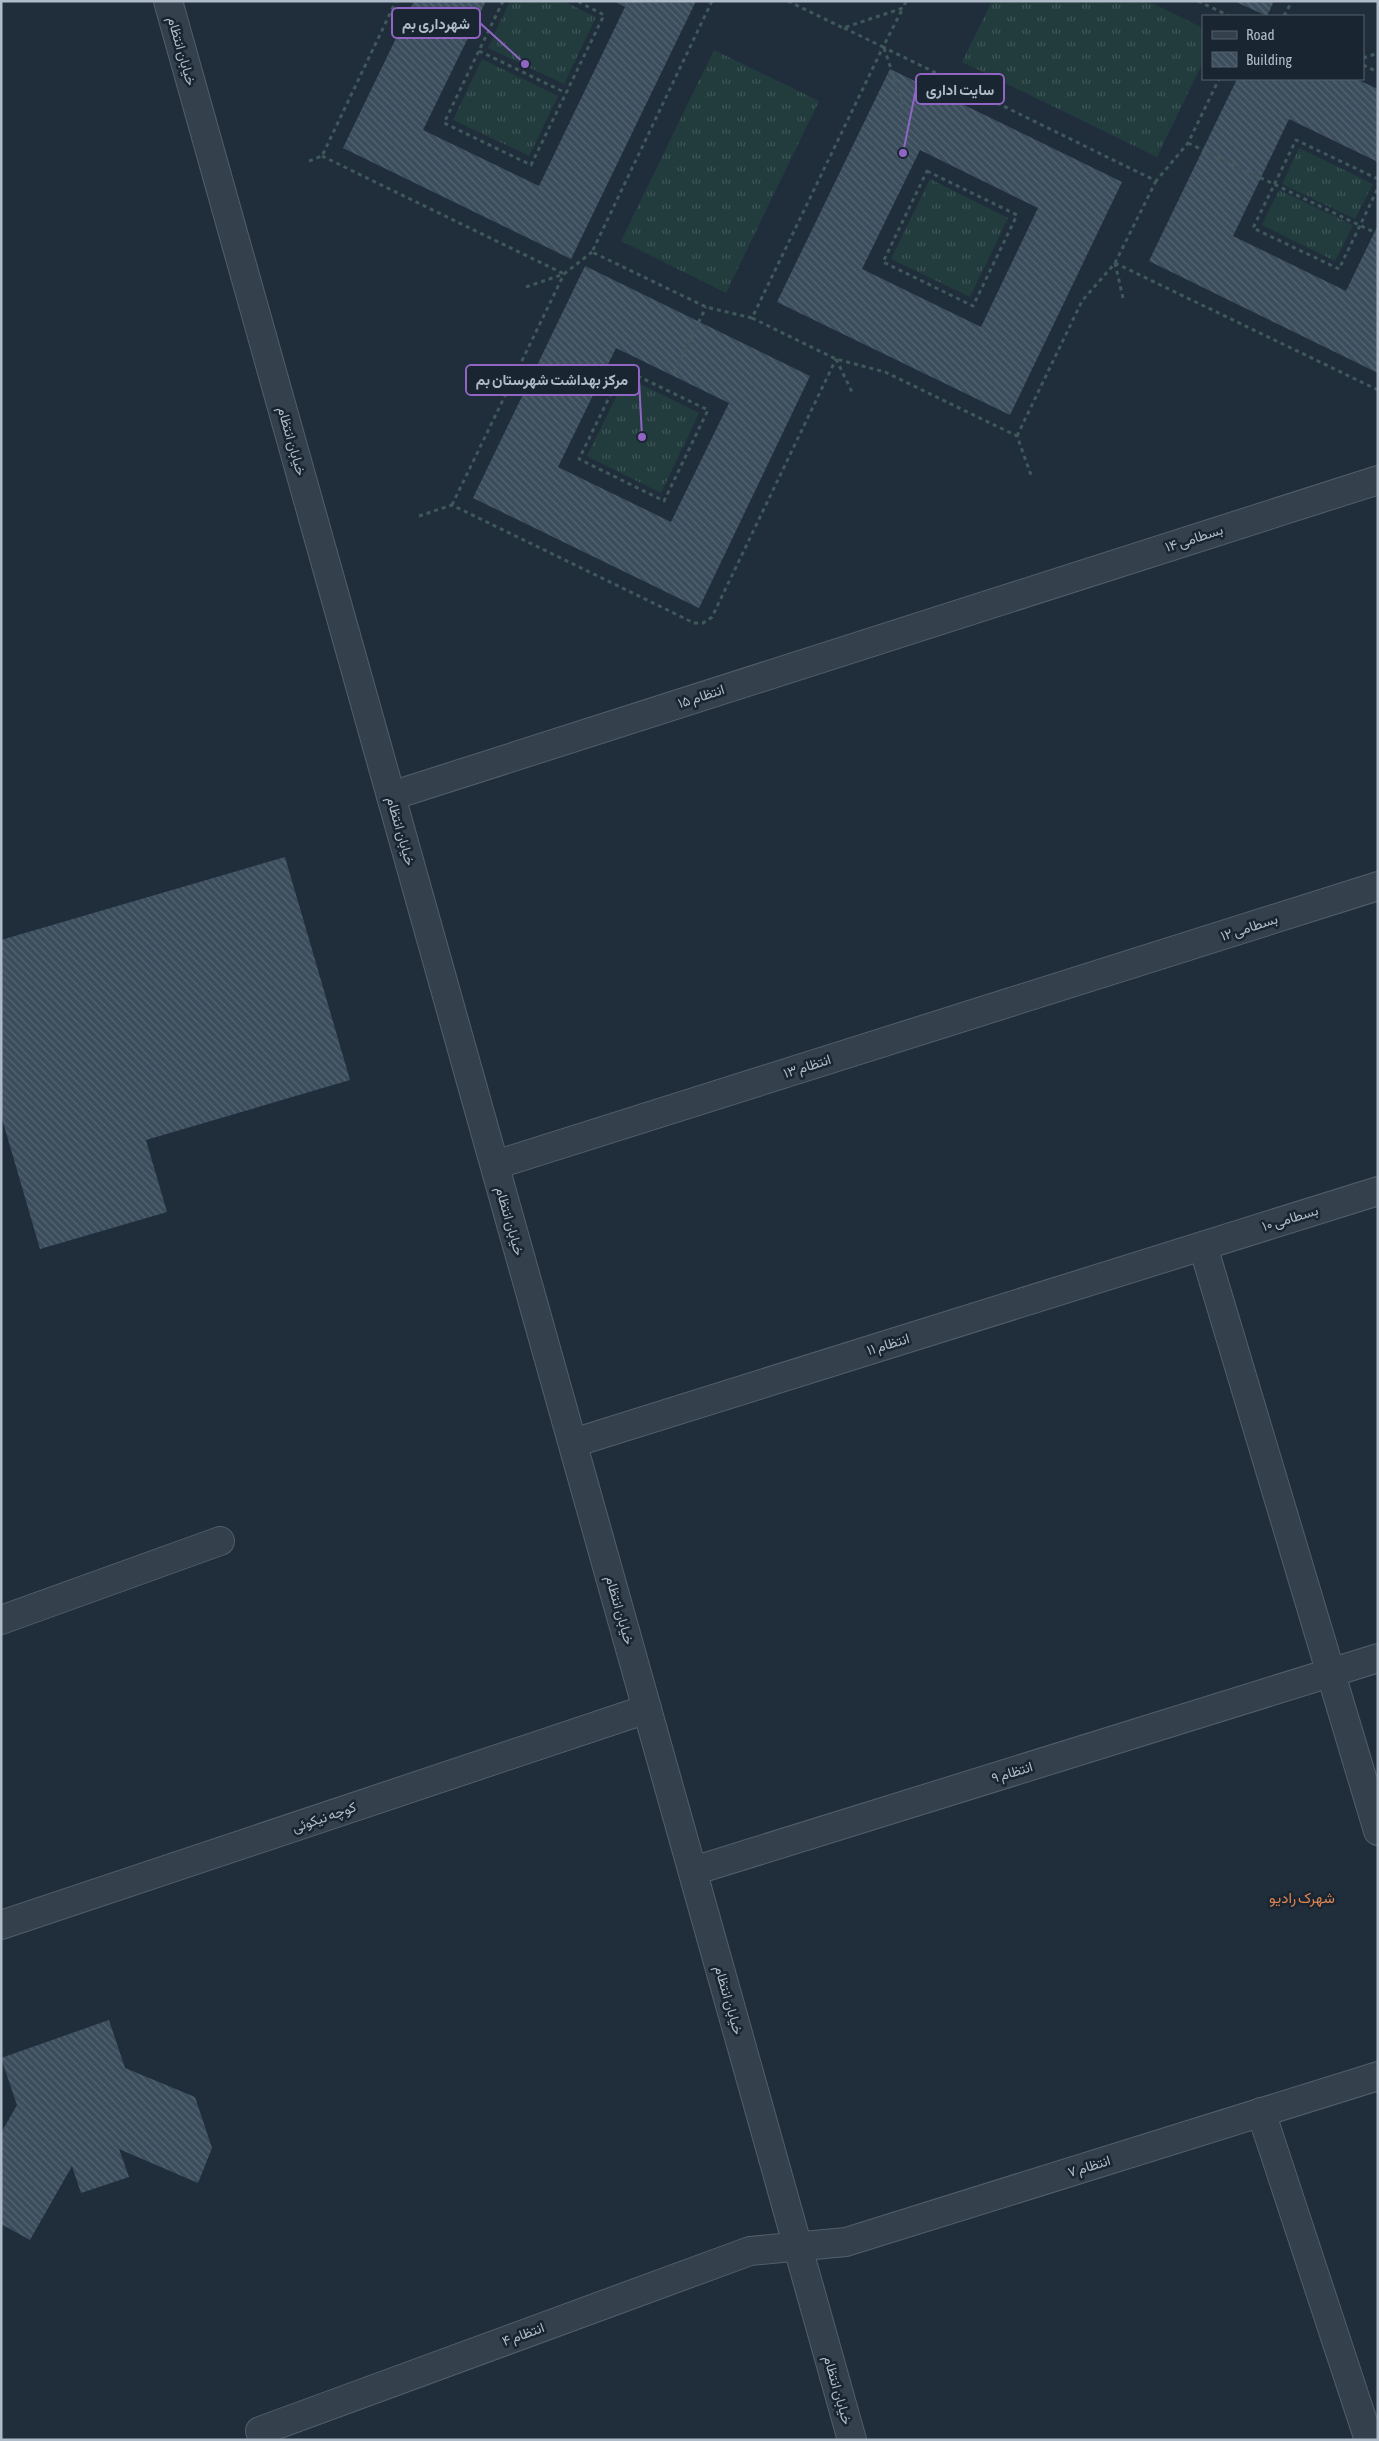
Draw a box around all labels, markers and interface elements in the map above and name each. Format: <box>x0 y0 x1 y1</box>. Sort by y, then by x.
callout: شهرداری بم <box>392 8 480 38</box>
street label: خیابان انتظام <box>164 15 199 88</box>
text: شهرداری بم <box>402 15 470 34</box>
legend <box>1202 15 1364 80</box>
text: Road <box>1246 26 1275 43</box>
text: Building <box>1246 51 1292 68</box>
callout: سایت اداری <box>916 74 1004 104</box>
text: سایت اداری <box>926 81 994 99</box>
callout: مرکز بهداشت شهرستان بم <box>466 365 639 395</box>
text: مرکز بهداشت شهرستان بم <box>476 371 628 390</box>
street label: خیابان انتظام <box>274 405 309 478</box>
street label: بسطامی ۱۴ <box>1163 521 1225 556</box>
street label: انتظام ۱۵ <box>676 681 727 712</box>
street label: خیابان انتظام <box>383 795 418 868</box>
street label: بسطامی ۱۲ <box>1218 910 1280 945</box>
street label: انتظام ۱۳ <box>781 1051 833 1082</box>
street label: خیابان انتظام <box>492 1185 527 1258</box>
street label: بسطامی ۱۰ <box>1260 1202 1320 1235</box>
street label: انتظام ۱۱ <box>865 1330 912 1359</box>
street label: خیابان انتظام <box>602 1574 637 1647</box>
street label: انتظام ۹ <box>989 1758 1035 1787</box>
street label: کوچه نیکوئی <box>290 1799 359 1837</box>
district label: شهرک رادیو <box>1269 1889 1335 1907</box>
street label: خیابان انتظام <box>711 1964 746 2037</box>
street label: انتظام ۷ <box>1066 2152 1113 2181</box>
street label: انتظام ۴ <box>500 2319 547 2350</box>
street label: خیابان انتظام <box>820 2354 855 2427</box>

